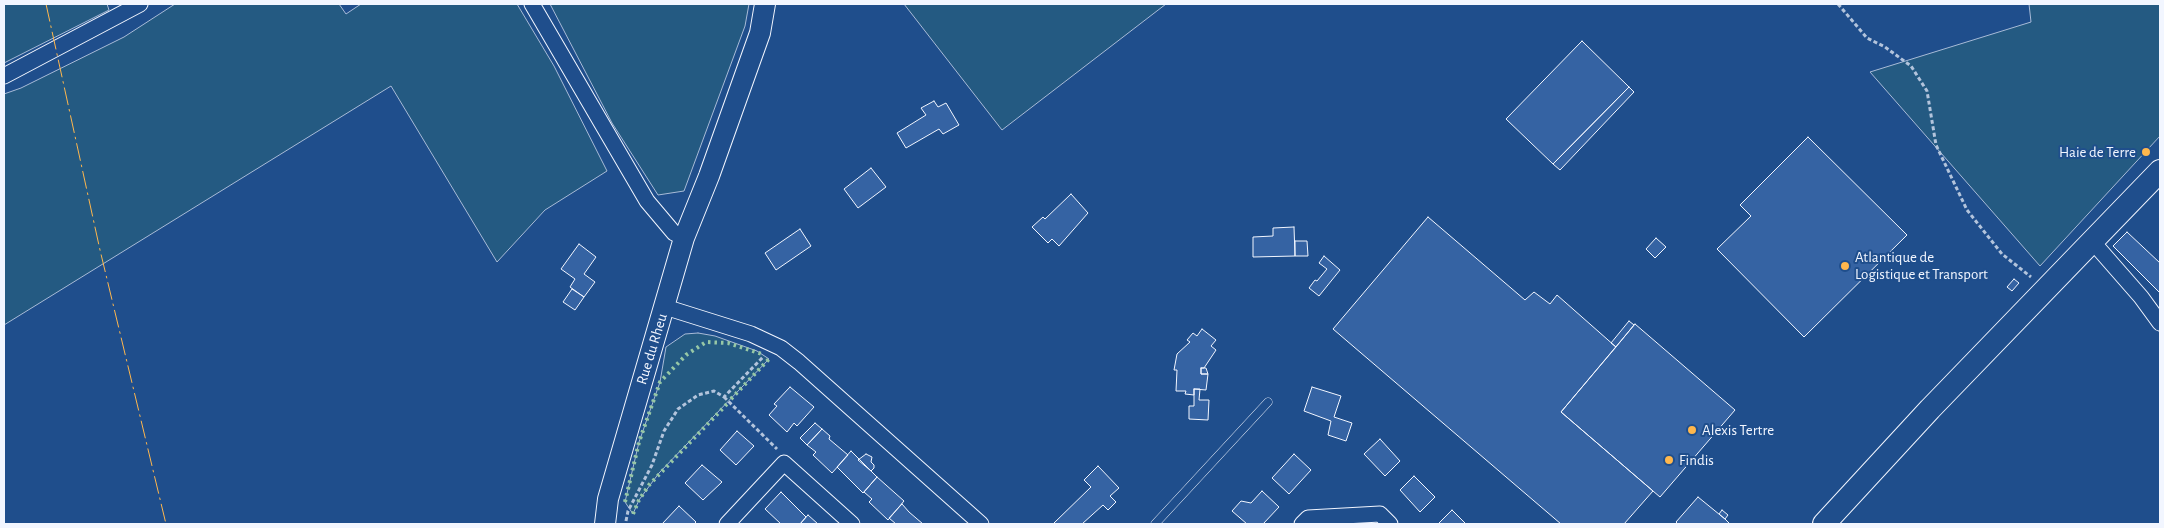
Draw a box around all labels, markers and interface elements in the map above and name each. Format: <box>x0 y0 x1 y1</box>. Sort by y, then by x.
place label: Haie de Terre <box>2059 143 2136 161</box>
marker: Haie de Terre <box>2140 146 2152 158</box>
place label: Atlantique de Logistique et Transport <box>1855 248 1988 283</box>
marker: Atlantique de Logistique et Transport <box>1839 260 1851 272</box>
street label: Rue du Rheu <box>633 311 671 387</box>
place label: Alexis Tertre <box>1702 421 1774 439</box>
marker: Alexis Tertre <box>1686 424 1698 436</box>
place label: Findis <box>1679 451 1714 469</box>
marker: Findis <box>1663 454 1675 466</box>

